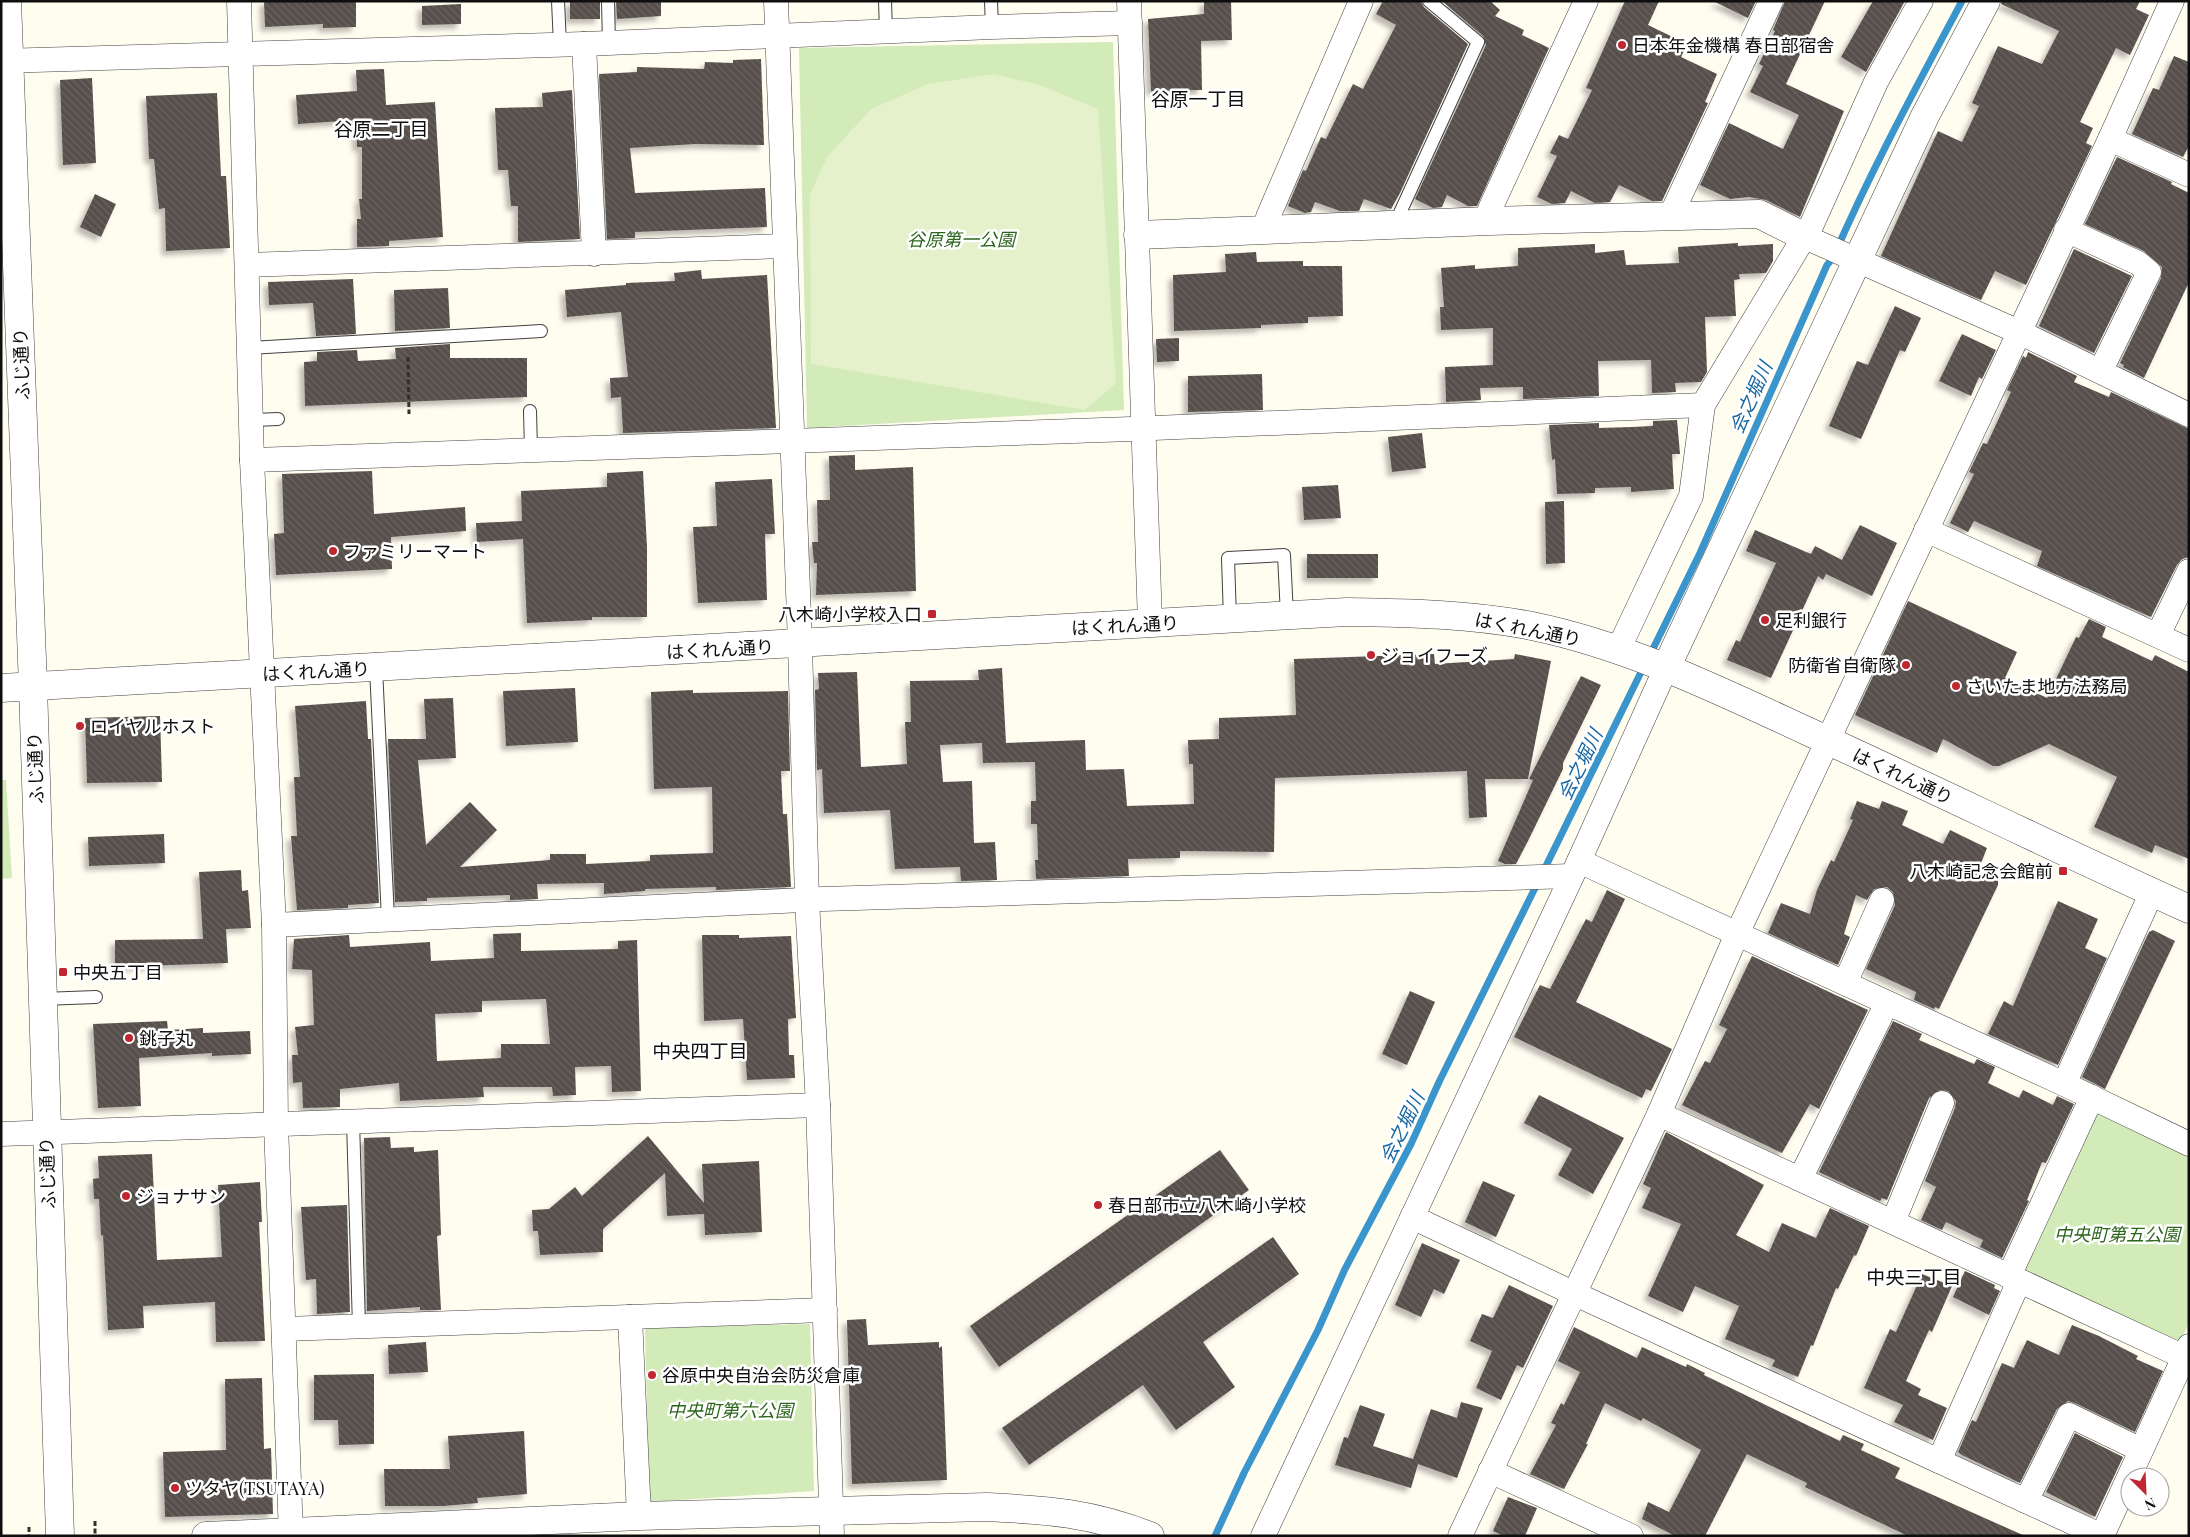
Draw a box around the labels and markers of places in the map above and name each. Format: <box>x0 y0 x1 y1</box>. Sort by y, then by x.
place label: 日本年金機構 春日部宿舎 <box>1632 33 1834 57</box>
marker: 日本年金機構 春日部宿舎 <box>1616 39 1628 51</box>
place label: ファミリーマート <box>343 539 487 563</box>
marker: ファミリーマート <box>327 545 339 557</box>
place label: 八木崎小学校入口 <box>778 602 922 626</box>
marker: 八木崎小学校入口 <box>926 608 938 620</box>
place label: 足利銀行 <box>1775 608 1847 632</box>
marker: 足利銀行 <box>1759 614 1771 626</box>
place label: ジョイフーズ <box>1381 643 1488 667</box>
marker: ジョイフーズ <box>1365 649 1377 661</box>
place label: 防衛省自衛隊 <box>1788 653 1896 677</box>
marker: 防衛省自衛隊 <box>1900 659 1912 671</box>
place label: さいたま地方法務局 <box>1966 674 2127 698</box>
marker: さいたま地方法務局 <box>1950 680 1962 692</box>
place label: ロイヤルホスト <box>90 714 215 738</box>
marker: ロイヤルホスト <box>74 720 86 732</box>
place label: 八木崎記念会館前 <box>1909 859 2053 883</box>
marker: 八木崎記念会館前 <box>2057 865 2069 877</box>
place label: 中央五丁目 <box>73 960 163 984</box>
marker: 中央五丁目 <box>57 966 69 978</box>
place label: 銚子丸 <box>139 1026 193 1050</box>
marker: 銚子丸 <box>123 1032 135 1044</box>
place label: ジョナサン <box>136 1184 226 1208</box>
marker: ジョナサン <box>120 1190 132 1202</box>
place label: 春日部市立八木崎小学校 <box>1108 1193 1306 1217</box>
marker: 春日部市立八木崎小学校 <box>1092 1199 1104 1211</box>
place label: 谷原中央自治会防災倉庫 <box>662 1363 860 1387</box>
marker: 谷原中央自治会防災倉庫 <box>646 1369 658 1381</box>
place label: ツタヤ(TSUTAYA) <box>185 1476 325 1500</box>
marker: ツタヤ(TSUTAYA) <box>169 1482 181 1494</box>

